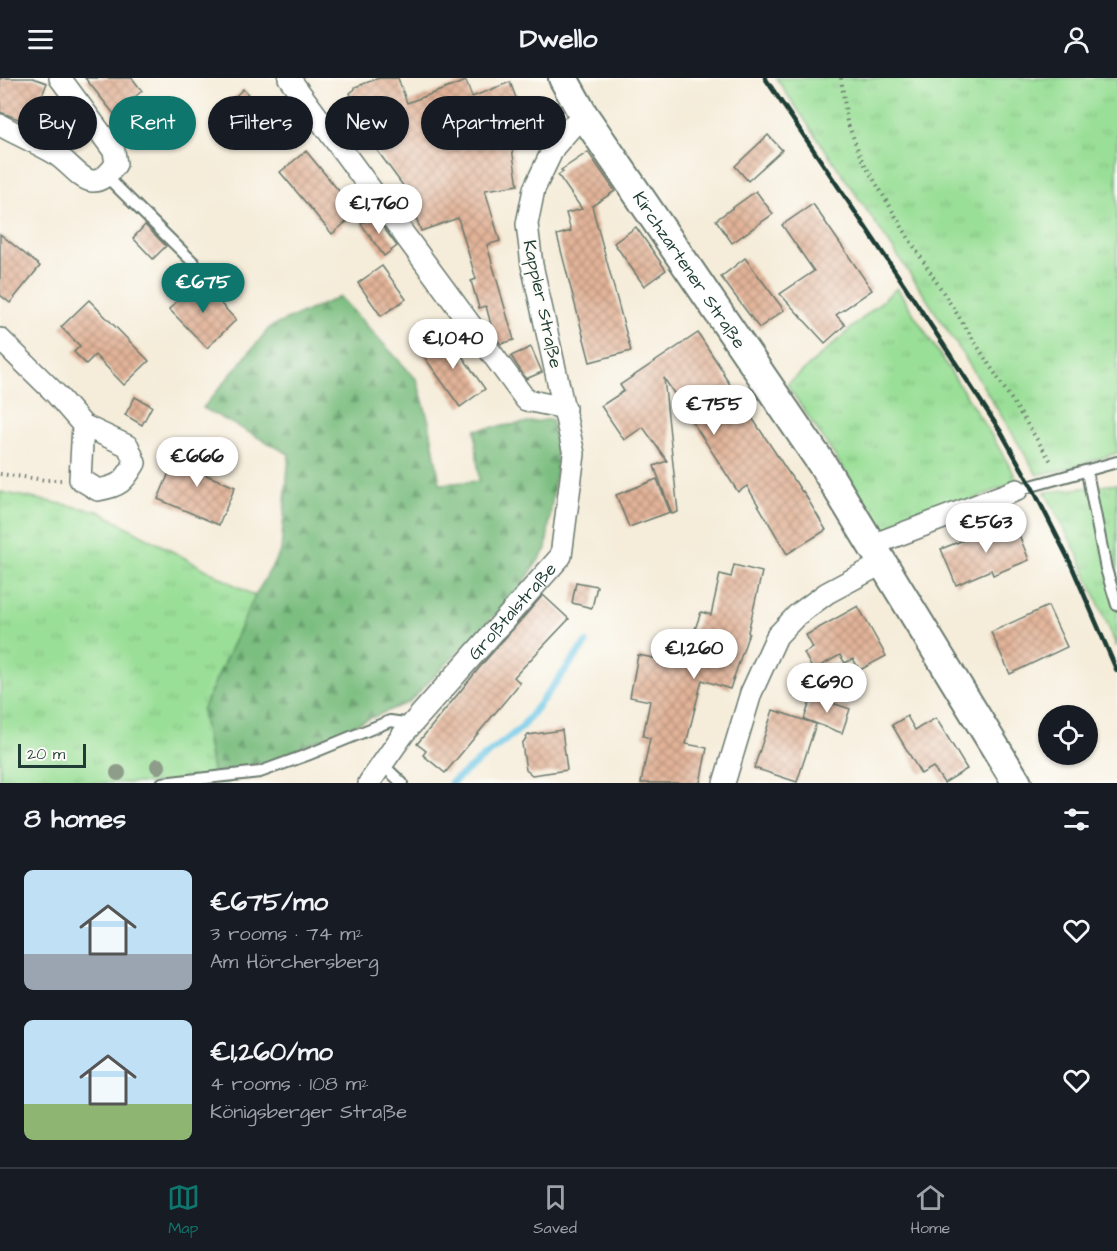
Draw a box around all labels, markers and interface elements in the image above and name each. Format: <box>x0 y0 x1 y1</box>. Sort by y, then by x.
text: Dwello <box>520 20 597 58</box>
icon: menu <box>24 23 57 56</box>
icon: person <box>1060 23 1093 56</box>
chip: Buy <box>18 96 97 150</box>
chip: Rent <box>109 96 196 150</box>
chip: Filters <box>208 96 313 150</box>
chip: New <box>325 96 409 150</box>
chip: Apartment <box>421 96 566 150</box>
pin: €1,760 <box>330 184 428 235</box>
street label: Kirchzartener Straße <box>626 187 752 354</box>
text: €1,760 <box>349 189 409 217</box>
street label: Kappler Straße <box>517 238 568 371</box>
pin: €675 <box>167 263 239 314</box>
text: €675 <box>176 268 230 296</box>
pin: €1,040 <box>404 319 502 370</box>
text: €1,040 <box>423 324 483 352</box>
pin: €755 <box>678 385 750 436</box>
text: €755 <box>686 390 742 418</box>
pin: €666 <box>161 437 233 488</box>
text: €666 <box>170 442 224 470</box>
pin: €563 <box>950 503 1022 554</box>
text: €563 <box>960 508 1012 536</box>
street label: Großtalstraße <box>462 557 563 666</box>
pin: €1,260 <box>645 629 743 680</box>
text: €1,260 <box>665 634 723 662</box>
pin: €690 <box>791 663 863 714</box>
text: €690 <box>801 668 853 696</box>
map controls <box>1038 705 1098 765</box>
button: locate <box>1038 705 1098 765</box>
scale bar <box>18 741 86 768</box>
text: 20 m <box>27 743 65 765</box>
text: 8 homes <box>24 801 126 837</box>
icon: filters <box>1060 803 1093 836</box>
text: €675/mo <box>210 884 328 920</box>
icon: home <box>72 894 144 966</box>
icon: heart <box>1060 914 1093 947</box>
text: 3 rooms · 74 m² <box>210 920 363 948</box>
text: Am Hörchersberg <box>210 948 379 976</box>
text: €1,260/mo <box>210 1034 333 1070</box>
icon: home <box>72 1044 144 1116</box>
icon: heart <box>1060 1064 1093 1097</box>
text: 4 rooms · 108 m² <box>210 1070 369 1098</box>
text: Königsberger Straße <box>210 1098 407 1126</box>
tab: Map <box>167 1181 200 1239</box>
tab: Saved <box>533 1181 577 1239</box>
tab: Home <box>910 1181 950 1239</box>

